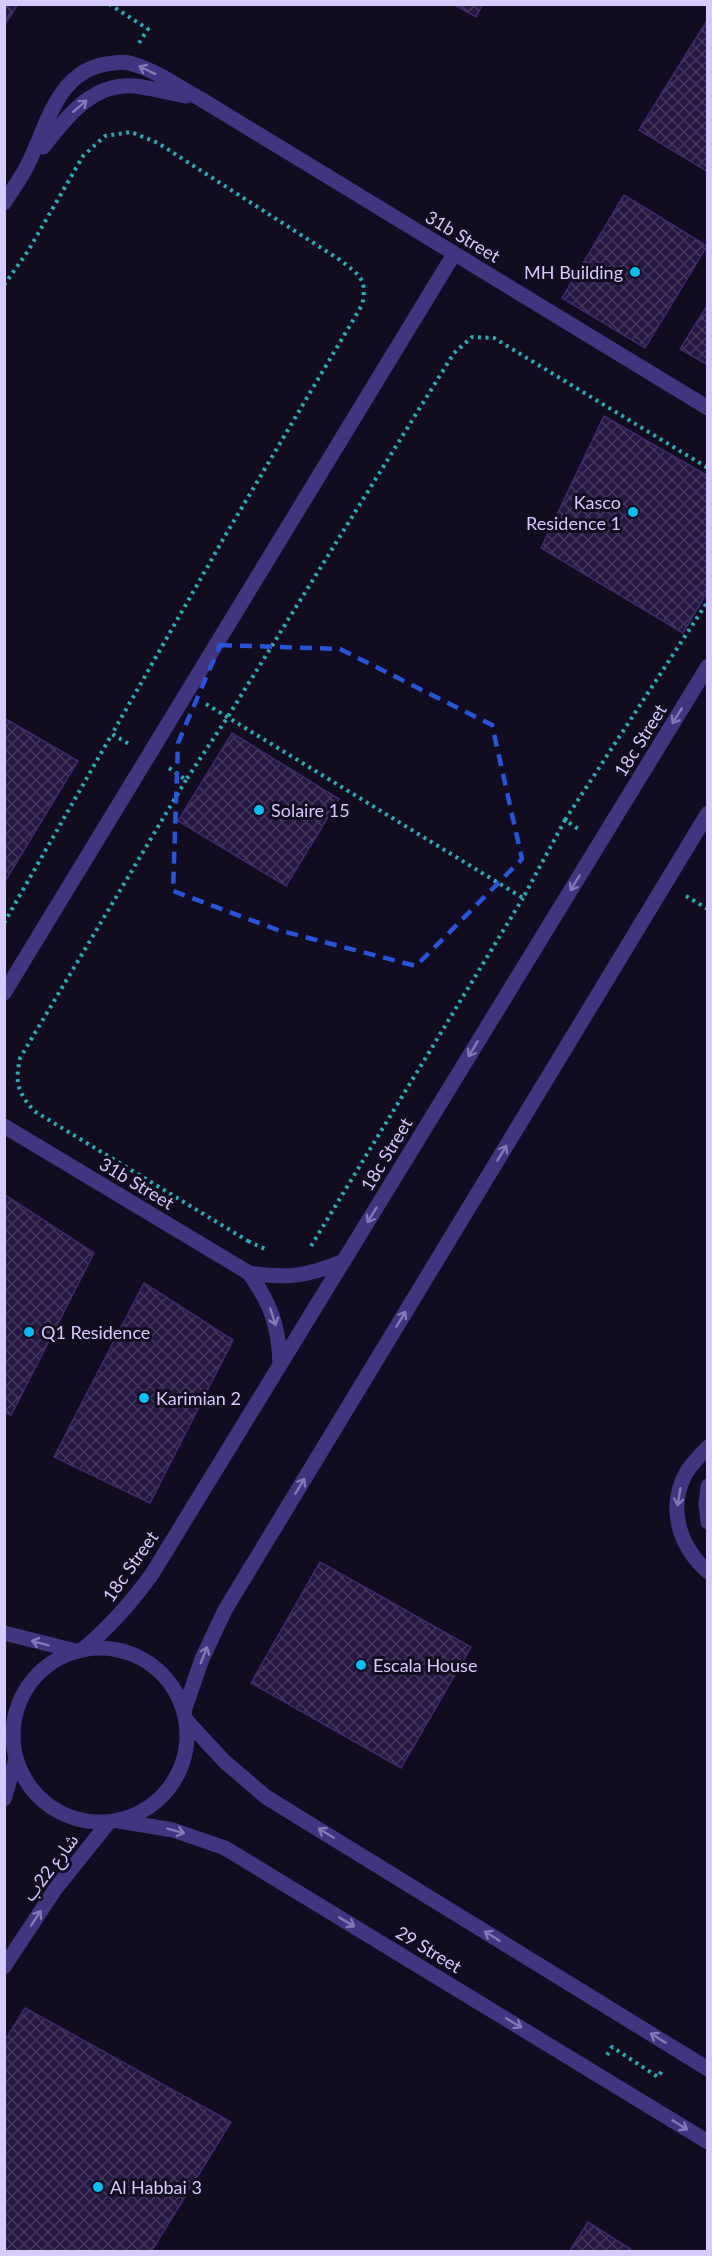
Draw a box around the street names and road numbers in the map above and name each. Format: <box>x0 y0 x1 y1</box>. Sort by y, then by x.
street label: 31b Street <box>422 205 505 267</box>
street label: 18c Street <box>609 699 671 780</box>
street label: 18c Street <box>356 1113 417 1195</box>
street label: 31b Street <box>96 1152 179 1214</box>
street label: 18c Street <box>98 1526 163 1606</box>
street label: شارع 22ب <box>18 1829 86 1907</box>
street label: 29 Street <box>392 1921 466 1977</box>

